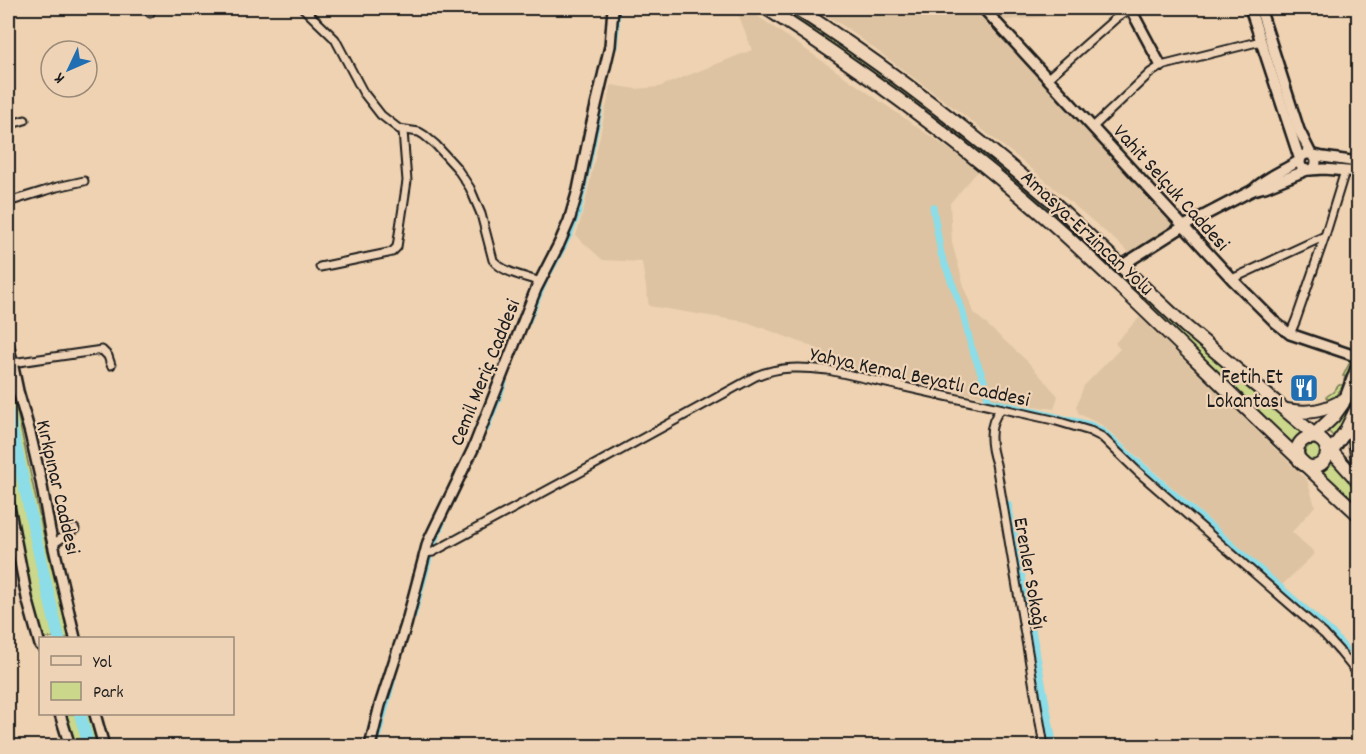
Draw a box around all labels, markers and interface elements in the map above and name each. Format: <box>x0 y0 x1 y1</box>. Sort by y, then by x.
north arrow <box>39 39 99 99</box>
text: K <box>49 67 71 88</box>
street label: Vahit Selçuk Caddesi <box>1104 119 1235 259</box>
street label: Amasya-Erzincan Yolu <box>1013 164 1159 304</box>
street label: Cemil Meriç Caddesi <box>444 295 530 451</box>
street label: Yahya Kemal Beyatlı Caddesi <box>807 341 1032 417</box>
place label: Fetih Et Lokantası <box>1207 364 1283 418</box>
restaurant icon: Fetih Et Lokantası <box>1288 372 1320 404</box>
street label: Kırkpınar Caddesi <box>26 417 86 558</box>
street label: Erenler Sokağı <box>1003 515 1053 632</box>
legend <box>39 637 234 715</box>
text: Yol <box>93 651 113 676</box>
text: Park <box>93 681 124 706</box>

